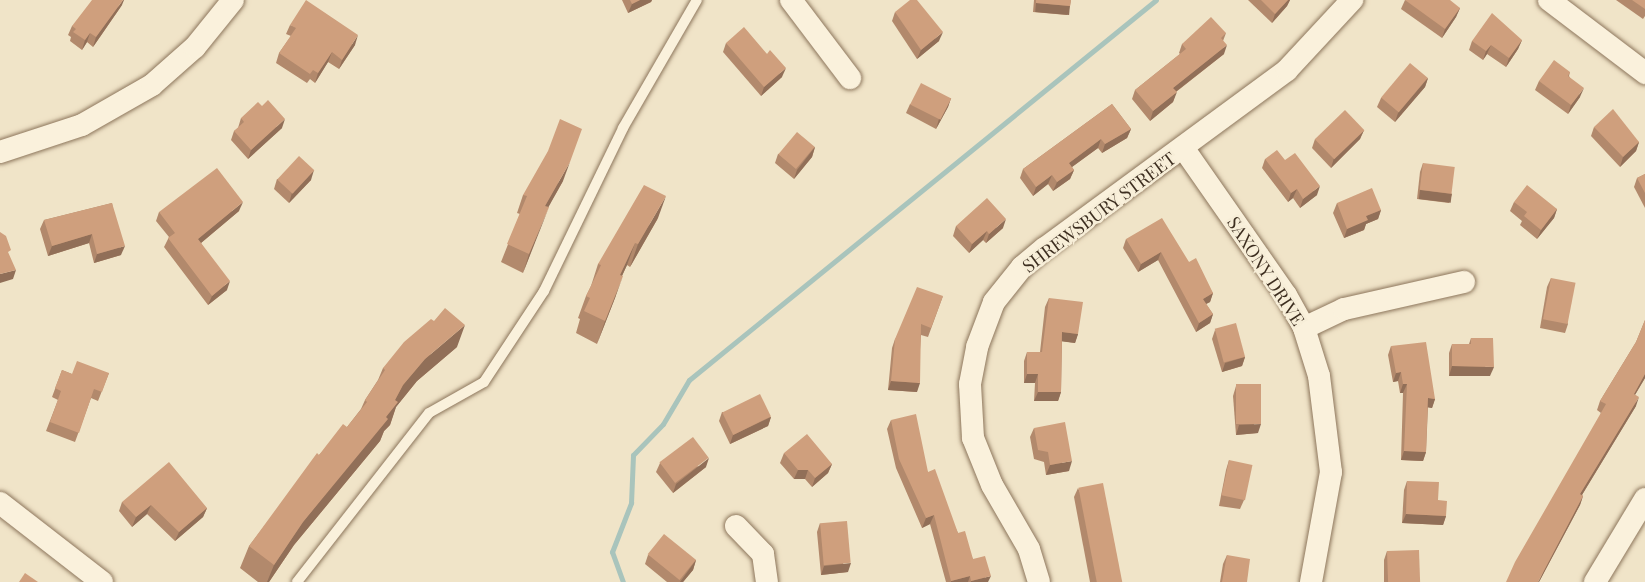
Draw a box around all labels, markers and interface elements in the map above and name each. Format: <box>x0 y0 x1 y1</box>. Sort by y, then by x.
street label: SHREWSBURY STREET <box>1018 147 1180 277</box>
street label: SAXONY DRIVE <box>1223 212 1309 330</box>

